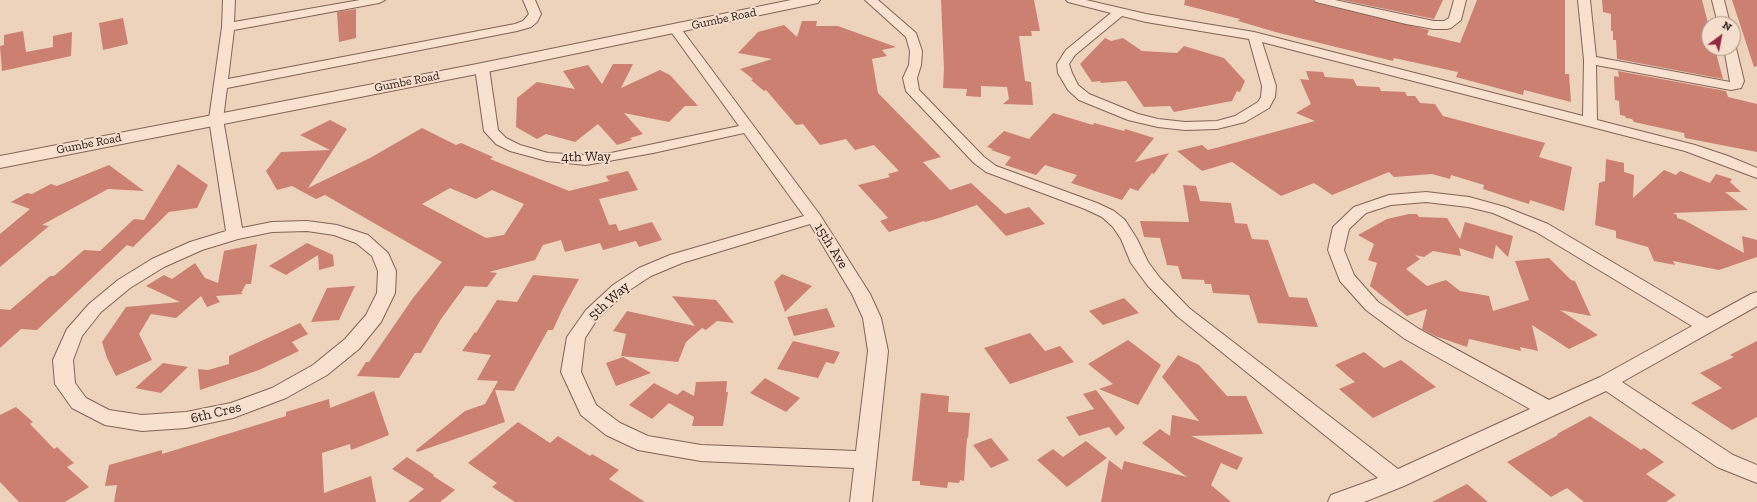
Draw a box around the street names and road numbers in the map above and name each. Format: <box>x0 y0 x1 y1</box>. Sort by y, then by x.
street label: Gumbe Road <box>690 5 758 33</box>
street label: Gumbe Road <box>373 69 441 95</box>
street label: Gumbe Road <box>55 131 123 157</box>
street label: 4th Way <box>561 148 611 166</box>
street label: 15th Ave <box>810 220 852 272</box>
street label: 5th Way <box>585 278 633 324</box>
street label: 6th Cres <box>189 399 243 427</box>

